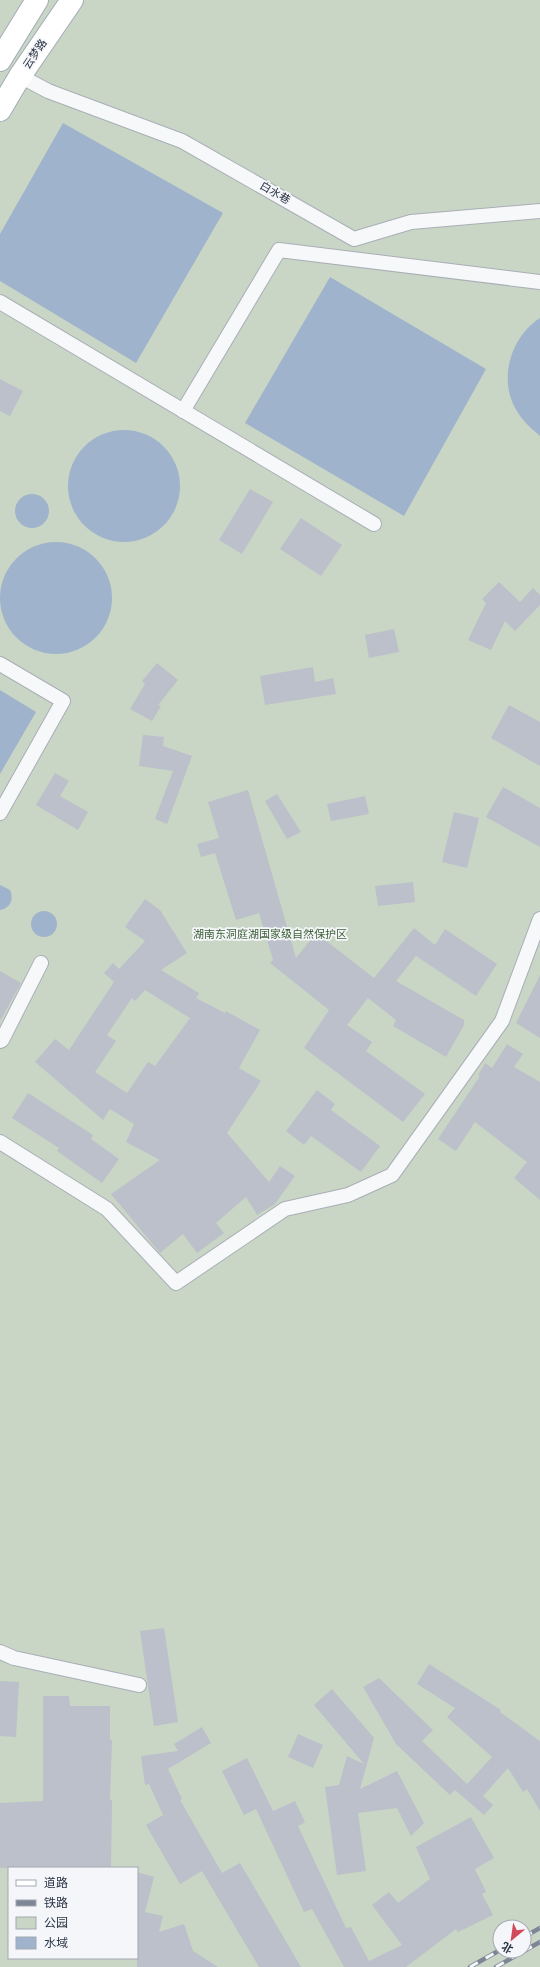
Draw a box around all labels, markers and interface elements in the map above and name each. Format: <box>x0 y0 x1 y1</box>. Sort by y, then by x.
street label: 云梦路 <box>20 37 50 71</box>
street label: 白水巷 <box>257 179 293 207</box>
park label: 湖南东洞庭湖国家级自然保护区 <box>193 928 347 941</box>
legend <box>8 1867 138 1959</box>
text: 道路 <box>44 1876 68 1890</box>
text: 铁路 <box>44 1896 68 1910</box>
text: 公园 <box>44 1916 68 1930</box>
north arrow <box>492 1919 532 1959</box>
text: 水域 <box>44 1936 68 1950</box>
text: 北 <box>499 1939 515 1956</box>

